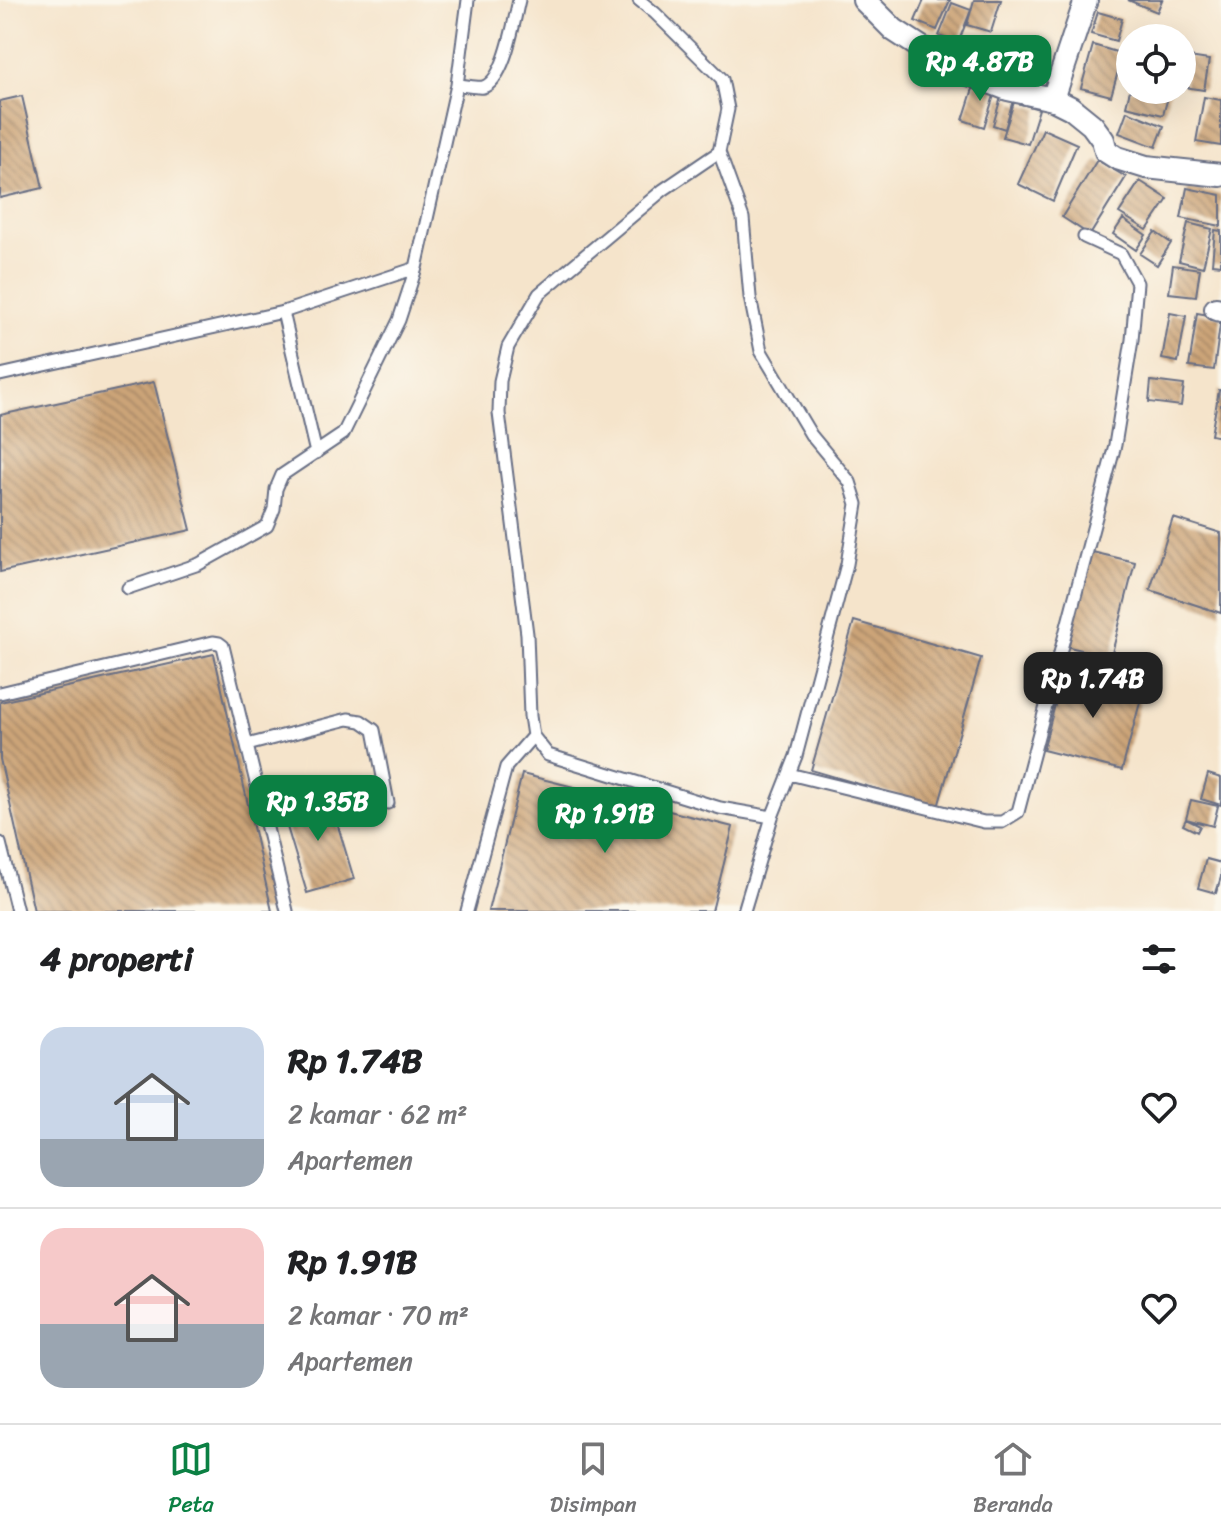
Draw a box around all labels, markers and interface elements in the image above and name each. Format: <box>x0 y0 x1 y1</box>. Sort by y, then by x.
map controls <box>1116 24 1196 104</box>
button: locate <box>1116 24 1196 104</box>
pin: Rp 4.87B <box>897 35 1063 103</box>
text: Rp 4.87B <box>926 38 1034 84</box>
pin: Rp 1.74B <box>1010 652 1176 720</box>
text: Rp 1.74B <box>1042 655 1144 701</box>
pin: Rp 1.35B <box>235 775 401 843</box>
text: Rp 1.35B <box>267 778 369 824</box>
pin: Rp 1.91B <box>522 787 688 855</box>
text: Rp 1.91B <box>556 790 654 836</box>
text: 4 properti <box>40 929 193 989</box>
icon: filters <box>1137 937 1181 981</box>
text: Rp 1.74B <box>288 1031 422 1091</box>
icon: home <box>104 1059 200 1155</box>
icon: heart <box>1137 1085 1181 1129</box>
text: 2 kamar · 62 m² <box>288 1091 468 1137</box>
text: Apartemen <box>288 1137 413 1183</box>
text: Rp 1.91B <box>288 1232 417 1292</box>
icon: home <box>104 1260 200 1356</box>
icon: heart <box>1137 1286 1181 1330</box>
text: 2 kamar · 70 m² <box>288 1292 469 1338</box>
text: Apartemen <box>288 1338 413 1384</box>
tab: Peta <box>168 1437 214 1524</box>
tab: Disimpan <box>550 1437 637 1524</box>
tab: Beranda <box>973 1437 1053 1524</box>

